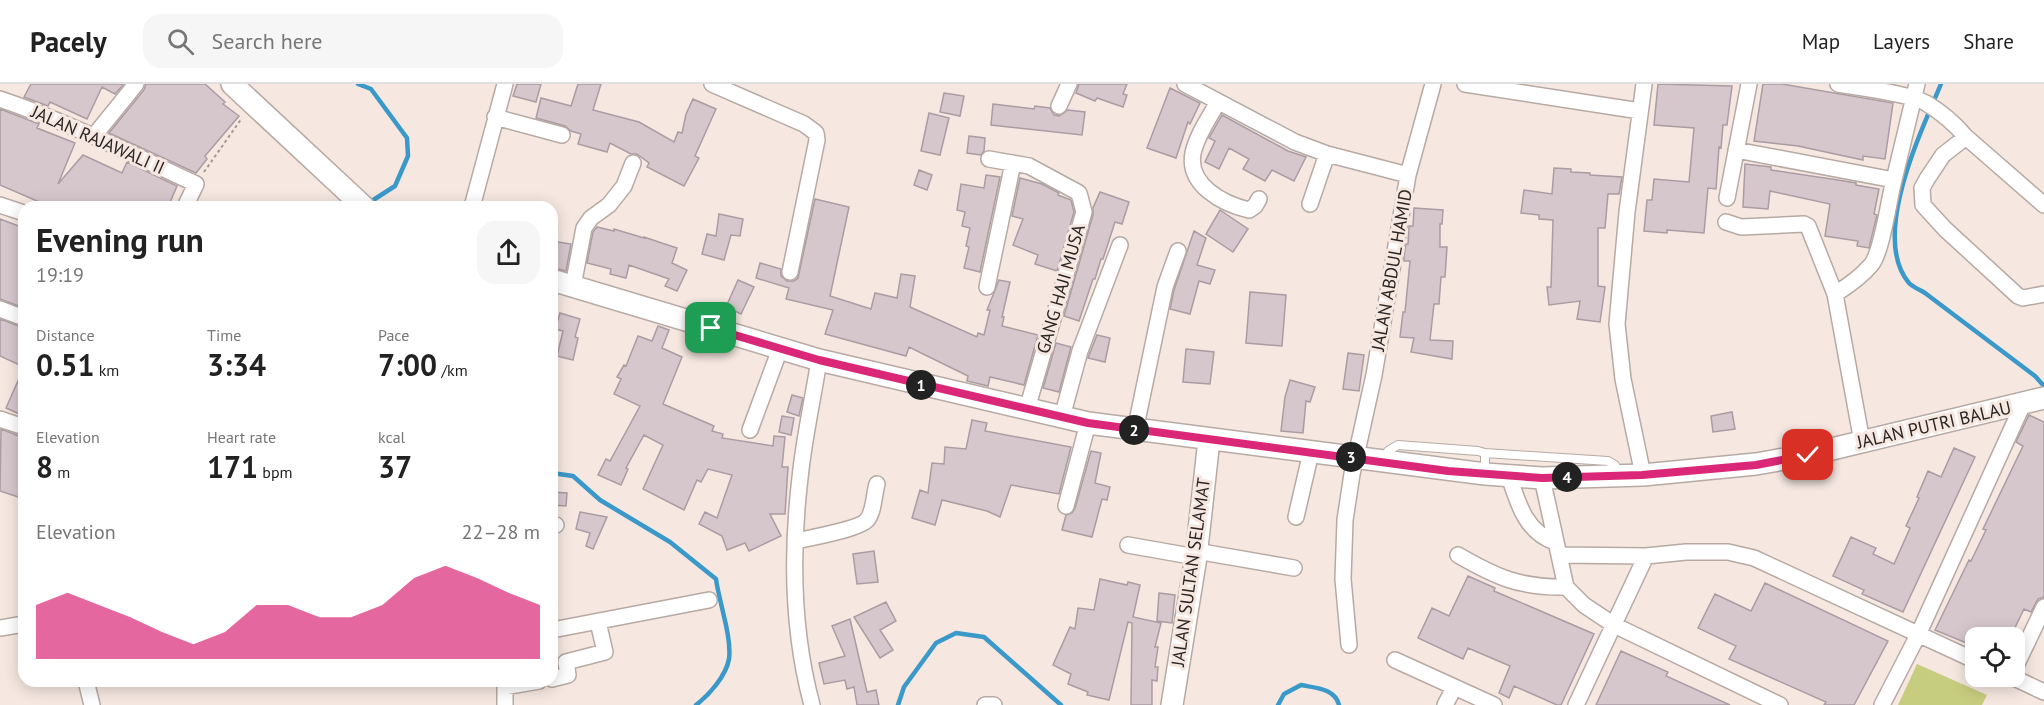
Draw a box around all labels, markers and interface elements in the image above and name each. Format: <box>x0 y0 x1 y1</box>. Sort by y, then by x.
search box <box>143 14 563 68</box>
text: Pacely <box>30 23 107 60</box>
icon: search <box>164 25 197 58</box>
text: Search here <box>212 27 323 55</box>
text: Map <box>1802 28 1840 55</box>
text: Layers <box>1873 28 1930 55</box>
text: Share <box>1963 28 2014 55</box>
street label: JALAN RAJAWALI II <box>27 99 168 179</box>
street label: JALAN ABDUL HAMID <box>1366 187 1417 354</box>
text: Evening run <box>36 218 204 261</box>
button: share <box>477 221 540 284</box>
street label: GANG HAJI MUSA <box>1031 221 1090 356</box>
text: 19:19 <box>36 262 84 288</box>
pin <box>685 302 736 353</box>
icon: arrive <box>694 311 727 344</box>
text: Distance <box>36 325 95 345</box>
text: Time <box>207 325 241 345</box>
text: Pace <box>378 325 409 345</box>
text: 0.51 <box>36 345 94 384</box>
text: 3:34 <box>207 345 266 384</box>
text: 7:00 <box>378 345 437 384</box>
text: km <box>94 360 119 380</box>
text: /km <box>437 360 468 380</box>
pin: 1 <box>906 370 936 400</box>
text: 1 <box>916 375 926 395</box>
street label: JALAN PUTRI BALAU <box>1853 396 2013 454</box>
pin: 2 <box>1119 415 1149 445</box>
text: 2 <box>1129 420 1139 440</box>
text: Elevation <box>36 427 100 447</box>
text: Heart rate <box>207 427 276 447</box>
text: kcal <box>378 427 405 447</box>
pin <box>1782 429 1833 480</box>
icon: check <box>1791 438 1824 471</box>
pin: 3 <box>1336 442 1366 472</box>
text: 8 <box>36 447 53 486</box>
text: 171 <box>207 447 258 486</box>
text: 37 <box>378 447 412 486</box>
text: 3 <box>1346 447 1356 467</box>
text: m <box>53 462 70 482</box>
text: bpm <box>258 462 293 482</box>
pin: 4 <box>1552 462 1582 492</box>
text: 4 <box>1562 467 1572 487</box>
street label: JALAN SULTAN SELAMAT <box>1166 476 1215 669</box>
text: Elevation <box>36 519 116 545</box>
text: 22–28 m <box>462 519 540 545</box>
map controls <box>1965 627 2025 687</box>
button: locate <box>1965 627 2025 687</box>

